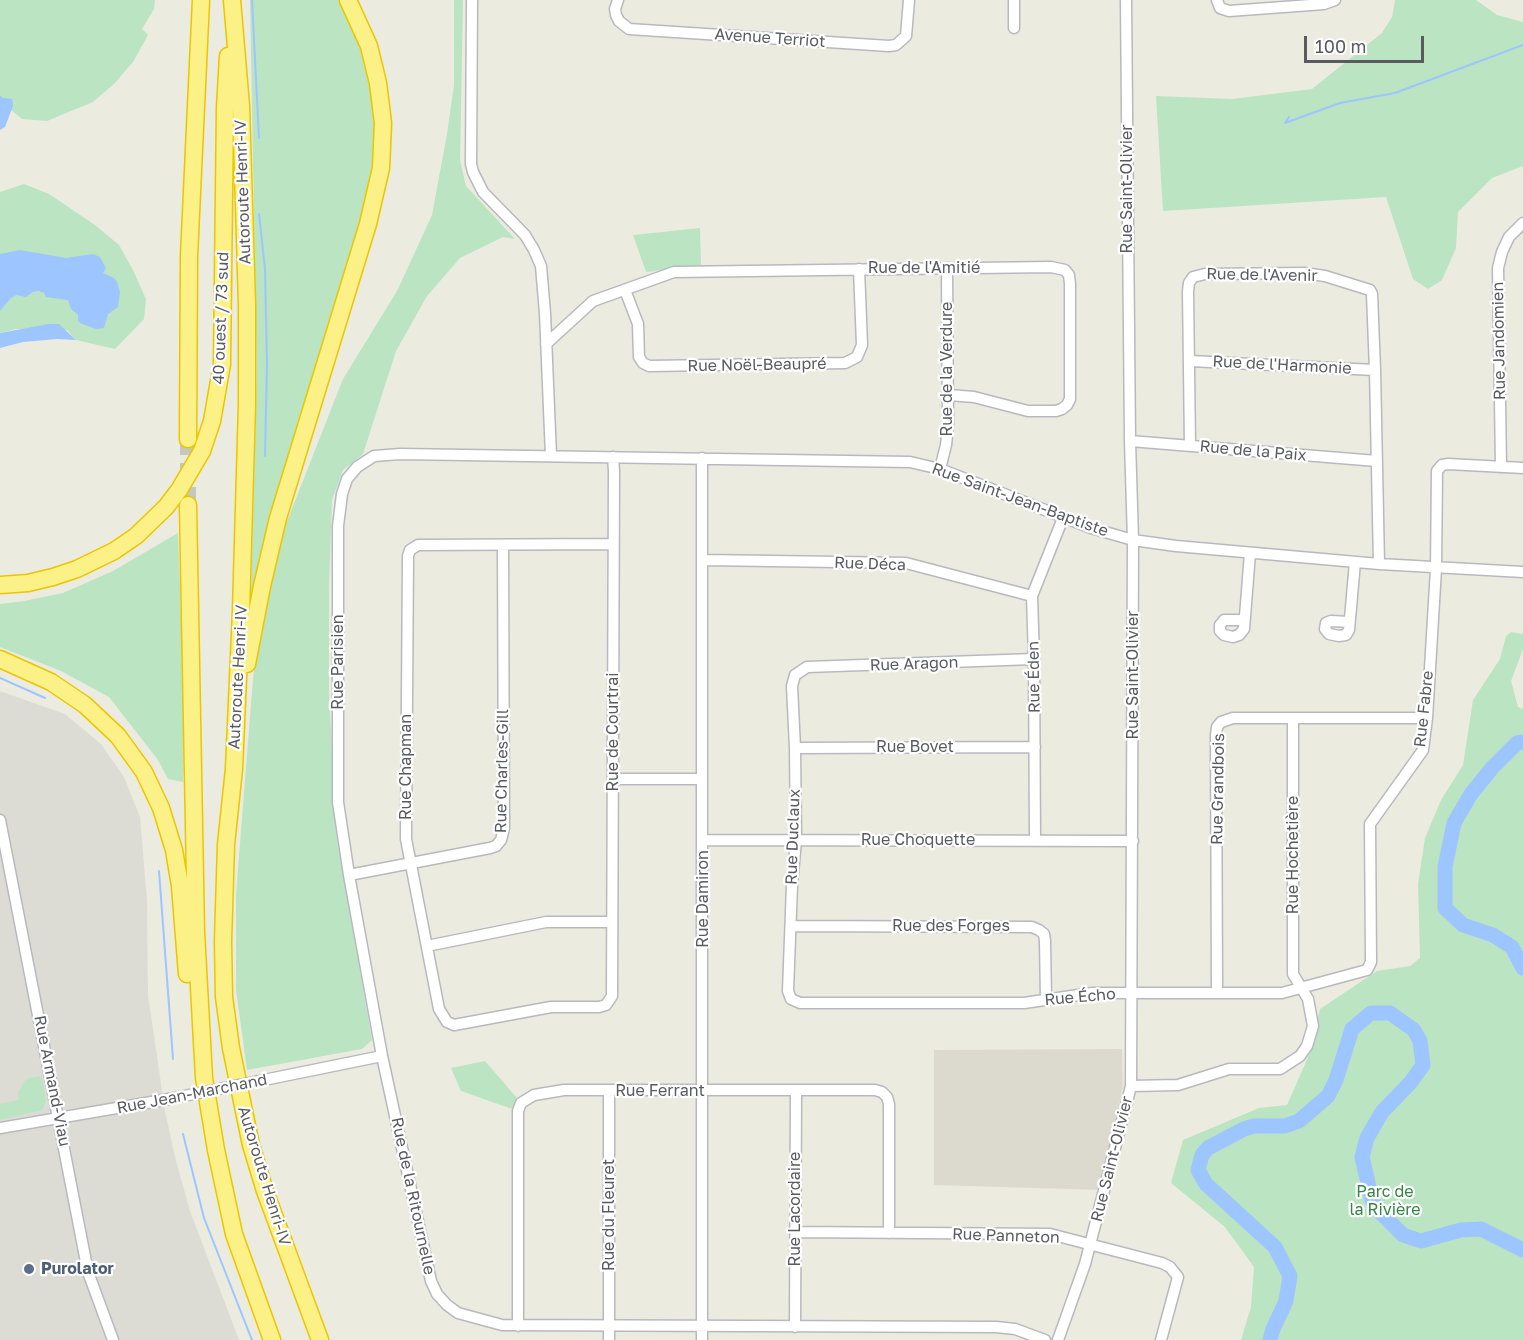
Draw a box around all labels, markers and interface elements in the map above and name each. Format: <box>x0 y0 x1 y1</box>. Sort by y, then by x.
scale bar <box>1307 24 1427 62</box>
street label: Avenue Terriot <box>714 25 826 51</box>
text: 100 m <box>1315 35 1366 57</box>
street label: Autoroute Henri-IV <box>231 119 255 265</box>
street label: Rue Saint-Olivier <box>1117 125 1137 253</box>
street label: 40 ouest / 73 sud <box>209 251 233 385</box>
street label: Rue de l'Amitié <box>868 258 980 278</box>
street label: Rue de l'Avenir <box>1206 264 1318 286</box>
street label: Rue Jandomien <box>1488 282 1510 400</box>
street label: Rue de la Verdure <box>937 302 957 436</box>
street label: Rue de l'Harmonie <box>1212 352 1352 378</box>
street label: Rue Noël-Beaupré <box>687 354 827 376</box>
street label: Rue de la Paix <box>1199 437 1307 465</box>
street label: Rue Saint-Jean-Baptiste <box>929 459 1111 541</box>
street label: Rue Déca <box>834 553 906 575</box>
street label: Autoroute Henri-IV <box>225 604 251 750</box>
street label: Rue Saint-Olivier <box>1123 611 1143 739</box>
street label: Rue Parisien <box>328 614 348 710</box>
street label: Rue Éden <box>1024 641 1044 713</box>
street label: Rue Aragon <box>869 653 959 675</box>
street label: Rue Fabre <box>1410 670 1438 748</box>
street label: Rue de Courtrai <box>603 672 623 792</box>
street label: Rue Charles-Gill <box>491 709 513 833</box>
street label: Rue Chapman <box>396 714 416 820</box>
street label: Rue Grandbois <box>1207 733 1229 845</box>
street label: Rue Bovet <box>876 737 954 757</box>
street label: Rue Duclaux <box>782 789 804 885</box>
street label: Rue Hochetière <box>1283 796 1303 914</box>
street label: Rue Choquette <box>861 830 975 850</box>
street label: Rue Damiron <box>693 850 713 948</box>
street label: Rue des Forges <box>892 916 1010 936</box>
street label: Rue Écho <box>1044 984 1116 1010</box>
street label: Rue Armand-Viau <box>30 1014 74 1148</box>
street label: Rue Jean-Marchand <box>115 1070 269 1118</box>
street label: Rue Ferrant <box>615 1081 705 1101</box>
street label: Rue Saint-Olivier <box>1087 1094 1137 1224</box>
street label: Autoroute Henri-IV <box>234 1104 294 1248</box>
street label: Rue de la Ritournelle <box>387 1116 439 1276</box>
street label: Rue Lacordaire <box>785 1152 805 1266</box>
street label: Rue du Fleuret <box>599 1159 619 1271</box>
park label: Parc de la Rivière <box>1349 1182 1421 1220</box>
street label: Rue Panneton <box>952 1225 1060 1247</box>
place label: Purolator <box>41 1259 114 1279</box>
marker: Purolator <box>22 1262 36 1276</box>

